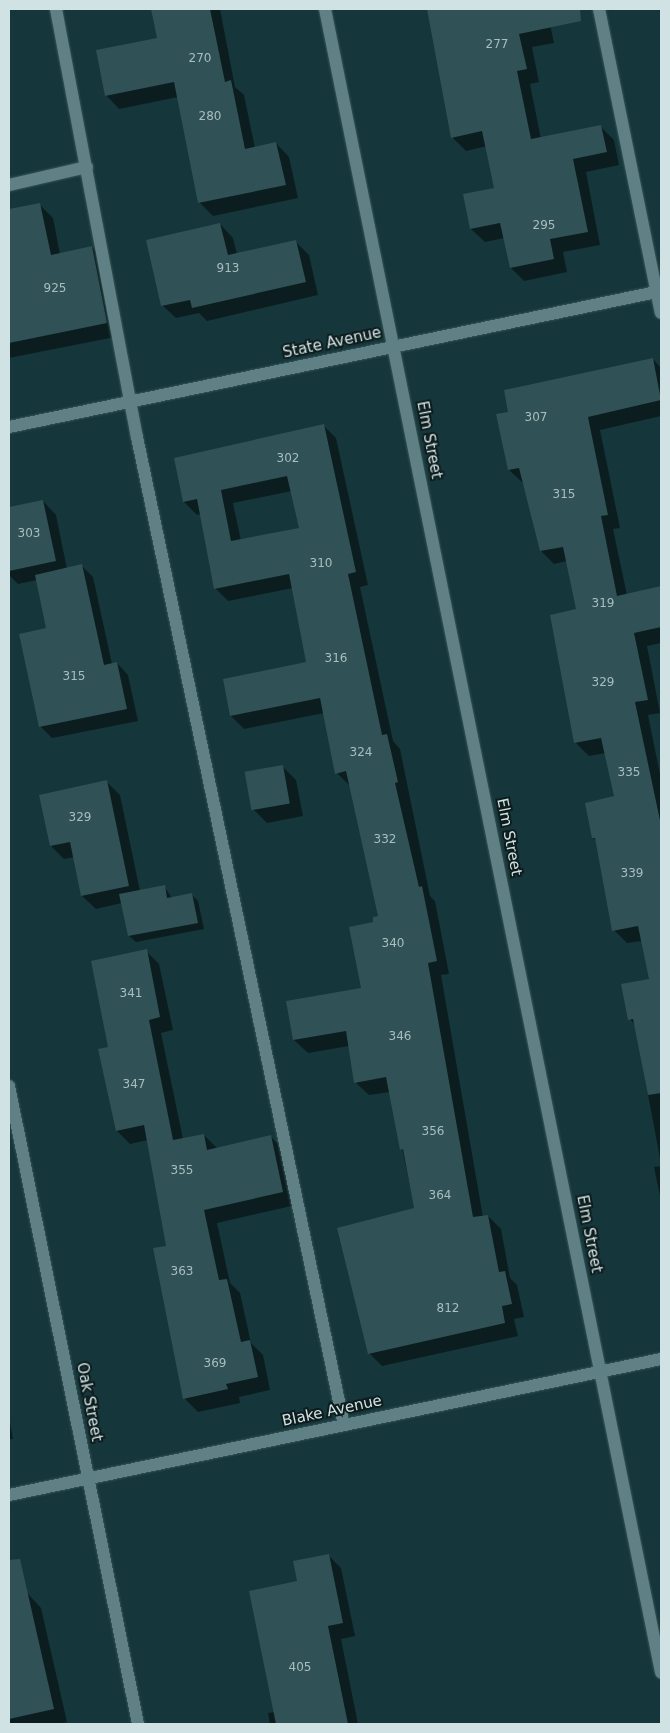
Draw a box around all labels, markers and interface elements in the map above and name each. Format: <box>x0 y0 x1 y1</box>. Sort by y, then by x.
house number: 277 <box>486 38 508 52</box>
house number: 270 <box>189 52 211 66</box>
house number: 280 <box>199 110 221 124</box>
house number: 295 <box>533 219 555 233</box>
house number: 913 <box>217 262 239 276</box>
house number: 925 <box>44 282 66 296</box>
street label: State Avenue <box>281 324 383 362</box>
street label: Elm Street <box>413 400 445 480</box>
house number: 307 <box>525 411 547 425</box>
house number: 302 <box>277 452 299 466</box>
house number: 315 <box>553 488 575 502</box>
house number: 303 <box>18 527 40 541</box>
house number: 310 <box>310 557 332 571</box>
house number: 319 <box>592 597 614 611</box>
house number: 316 <box>325 652 347 666</box>
house number: 315 <box>63 670 85 684</box>
house number: 329 <box>592 676 614 690</box>
house number: 324 <box>350 746 372 760</box>
house number: 335 <box>618 766 640 780</box>
street label: Elm Street <box>493 797 525 877</box>
house number: 329 <box>69 811 91 825</box>
house number: 332 <box>374 833 396 847</box>
house number: 339 <box>621 867 643 881</box>
house number: 340 <box>382 937 404 951</box>
house number: 341 <box>120 987 142 1001</box>
house number: 346 <box>389 1030 411 1044</box>
house number: 347 <box>123 1078 145 1092</box>
house number: 356 <box>422 1125 444 1139</box>
house number: 355 <box>171 1164 193 1178</box>
house number: 364 <box>429 1189 451 1203</box>
street label: Elm Street <box>573 1194 605 1274</box>
house number: 363 <box>171 1265 193 1279</box>
house number: 812 <box>437 1302 459 1316</box>
house number: 369 <box>204 1357 226 1371</box>
street label: Oak Street <box>73 1361 105 1443</box>
street label: Blake Avenue <box>280 1392 384 1430</box>
house number: 405 <box>289 1661 311 1675</box>

